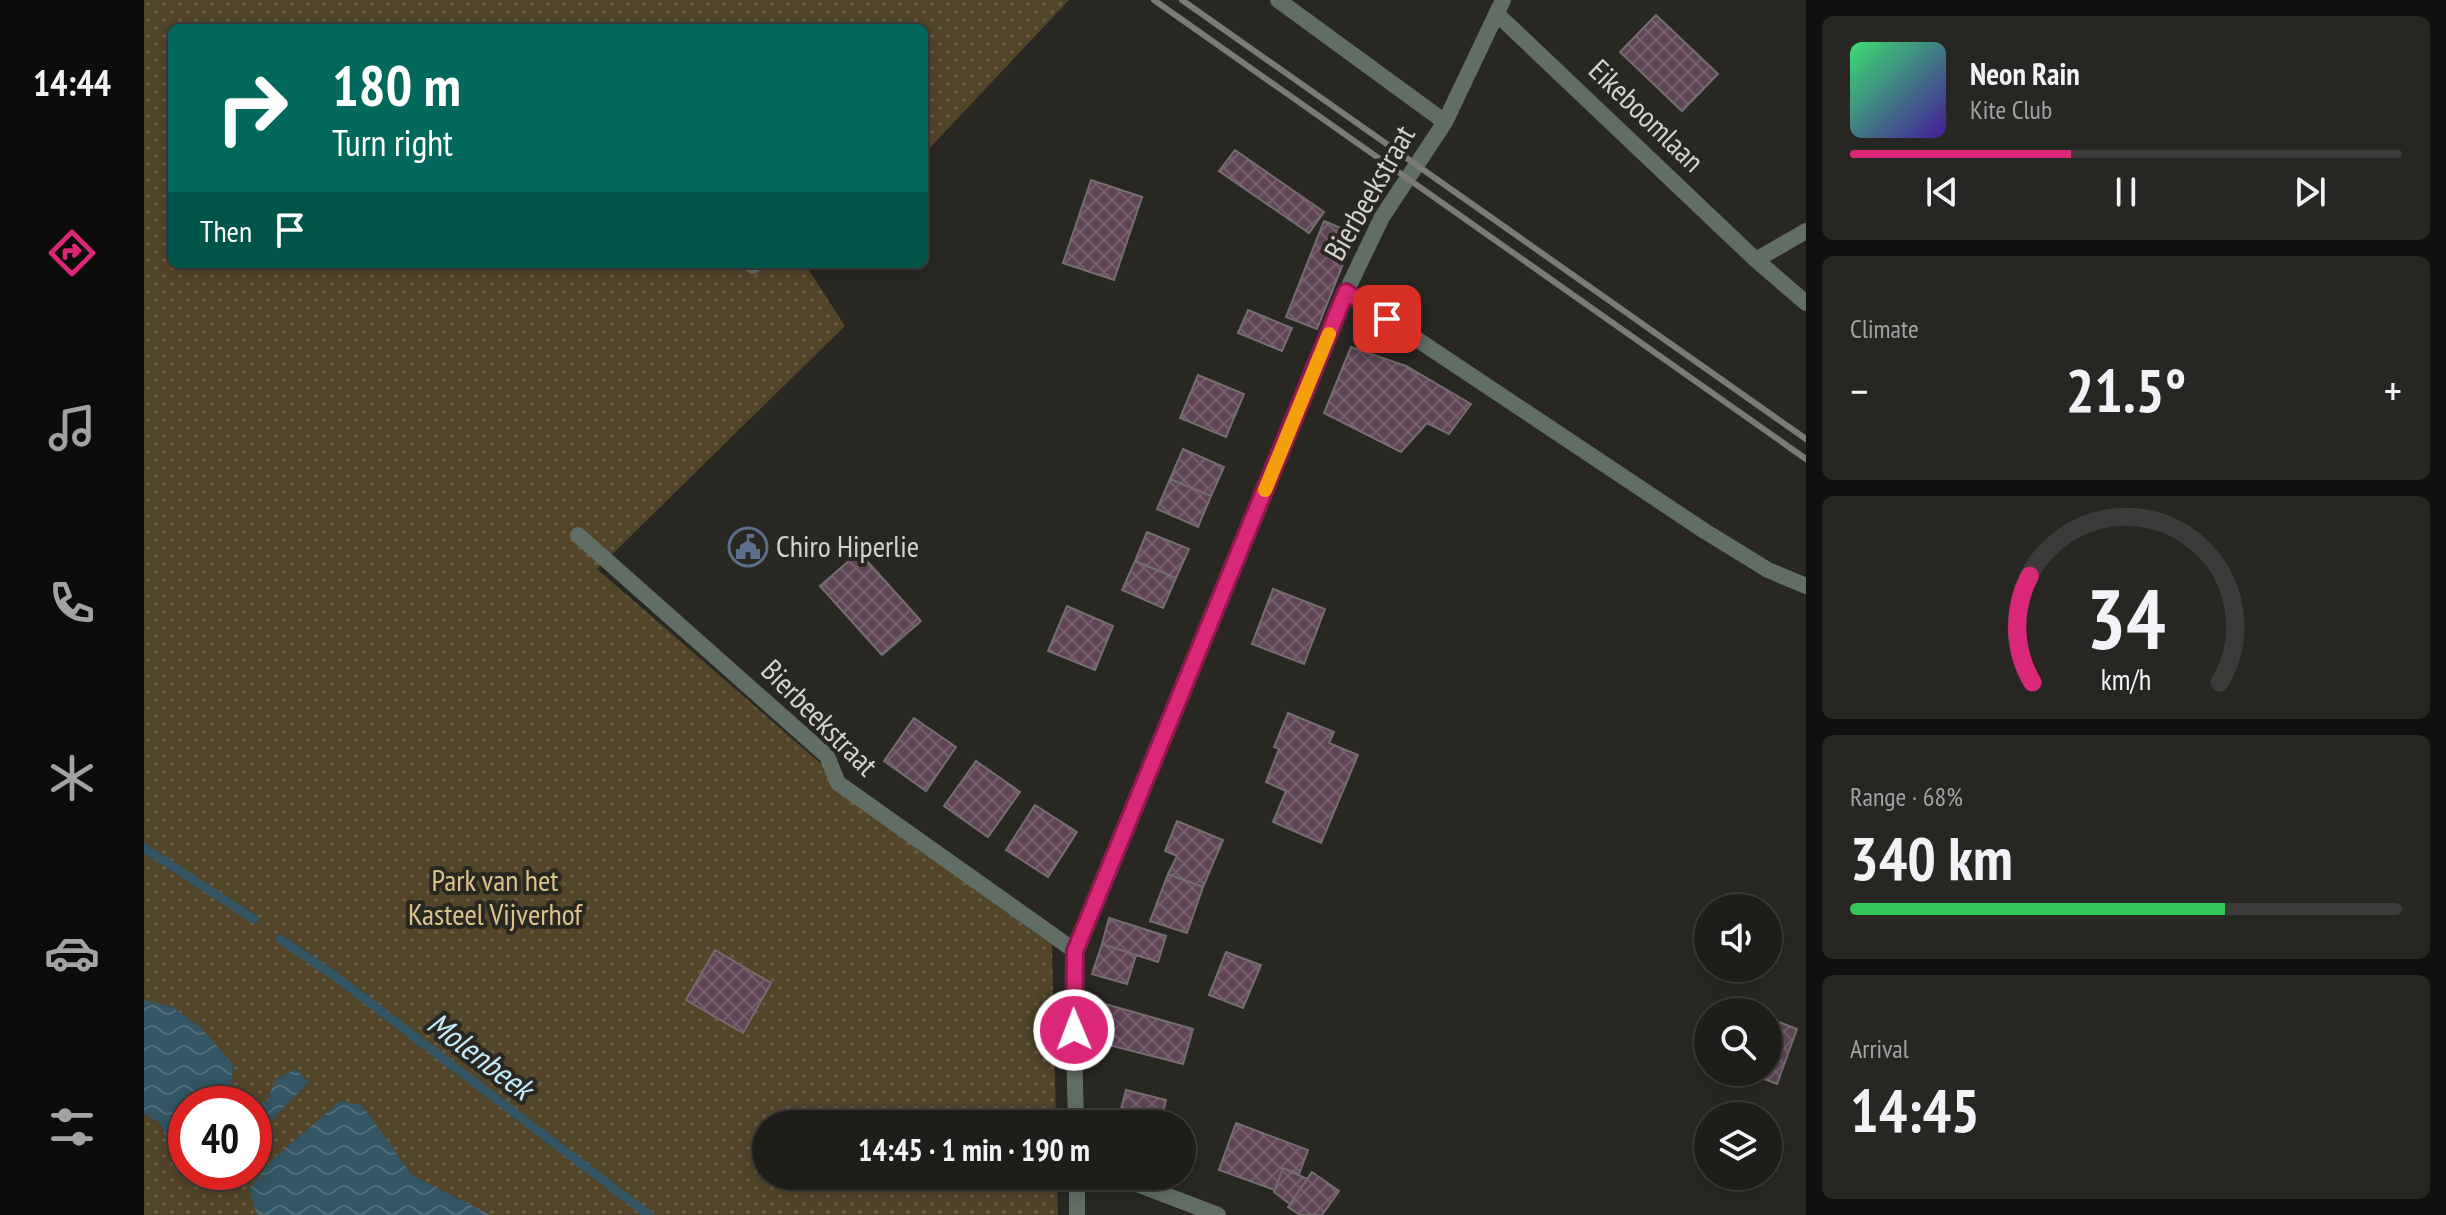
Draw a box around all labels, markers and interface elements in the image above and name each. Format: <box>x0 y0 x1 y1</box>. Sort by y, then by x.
text: 180 m <box>332 49 461 121</box>
street label: Eikeboomlaan <box>1581 50 1713 180</box>
text: Neon Rain <box>1970 54 2080 93</box>
icon: right <box>200 56 304 160</box>
text: 14:44 <box>33 59 111 106</box>
text: Kite Club <box>1970 93 2052 126</box>
street label: Bierbeekstraat <box>1314 117 1423 267</box>
text: Turn right <box>332 119 453 166</box>
icon: previous <box>1920 170 1964 214</box>
icon: pause <box>2104 170 2148 214</box>
icon: next <box>2288 170 2332 214</box>
icon: arrive <box>268 208 312 252</box>
text: Then <box>200 211 252 250</box>
icon: directions <box>44 225 100 281</box>
pin <box>1353 285 1421 353</box>
icon: arrive <box>1365 297 1409 341</box>
text: Climate <box>1850 312 1919 345</box>
text: 21.5° <box>2066 351 2186 429</box>
text: − <box>1850 362 1868 419</box>
text: + <box>2384 362 2402 419</box>
icon: music <box>44 400 100 456</box>
public building icon: Chiro Hiperlie <box>727 526 769 568</box>
place label: Chiro Hiperlie <box>776 526 919 565</box>
text: 34 <box>2086 564 2166 672</box>
icon: phone <box>44 575 100 631</box>
street label: Bierbeekstraat <box>753 650 887 784</box>
text: km/h <box>2101 662 2151 699</box>
icon: climate <box>44 750 100 806</box>
text: Range · 68% <box>1850 780 1963 813</box>
text: 340 km <box>1850 819 2013 897</box>
park label: Park van het Kasteel Vijverhof <box>408 860 583 933</box>
map controls <box>1694 894 1782 1190</box>
button: sound <box>1694 894 1782 982</box>
icon: car <box>44 925 100 981</box>
position arrow <box>1032 988 1116 1072</box>
button: search <box>1694 998 1782 1086</box>
water label: Molenbeek <box>419 1002 545 1111</box>
text: Arrival <box>1850 1032 1909 1065</box>
text: 14:45 <box>1850 1071 1980 1149</box>
speed limit sign: 40 <box>168 1086 272 1190</box>
icon: filters <box>44 1099 100 1155</box>
button: layers <box>1694 1102 1782 1190</box>
text: 14:45 · 1 min · 190 m <box>858 1130 1090 1169</box>

